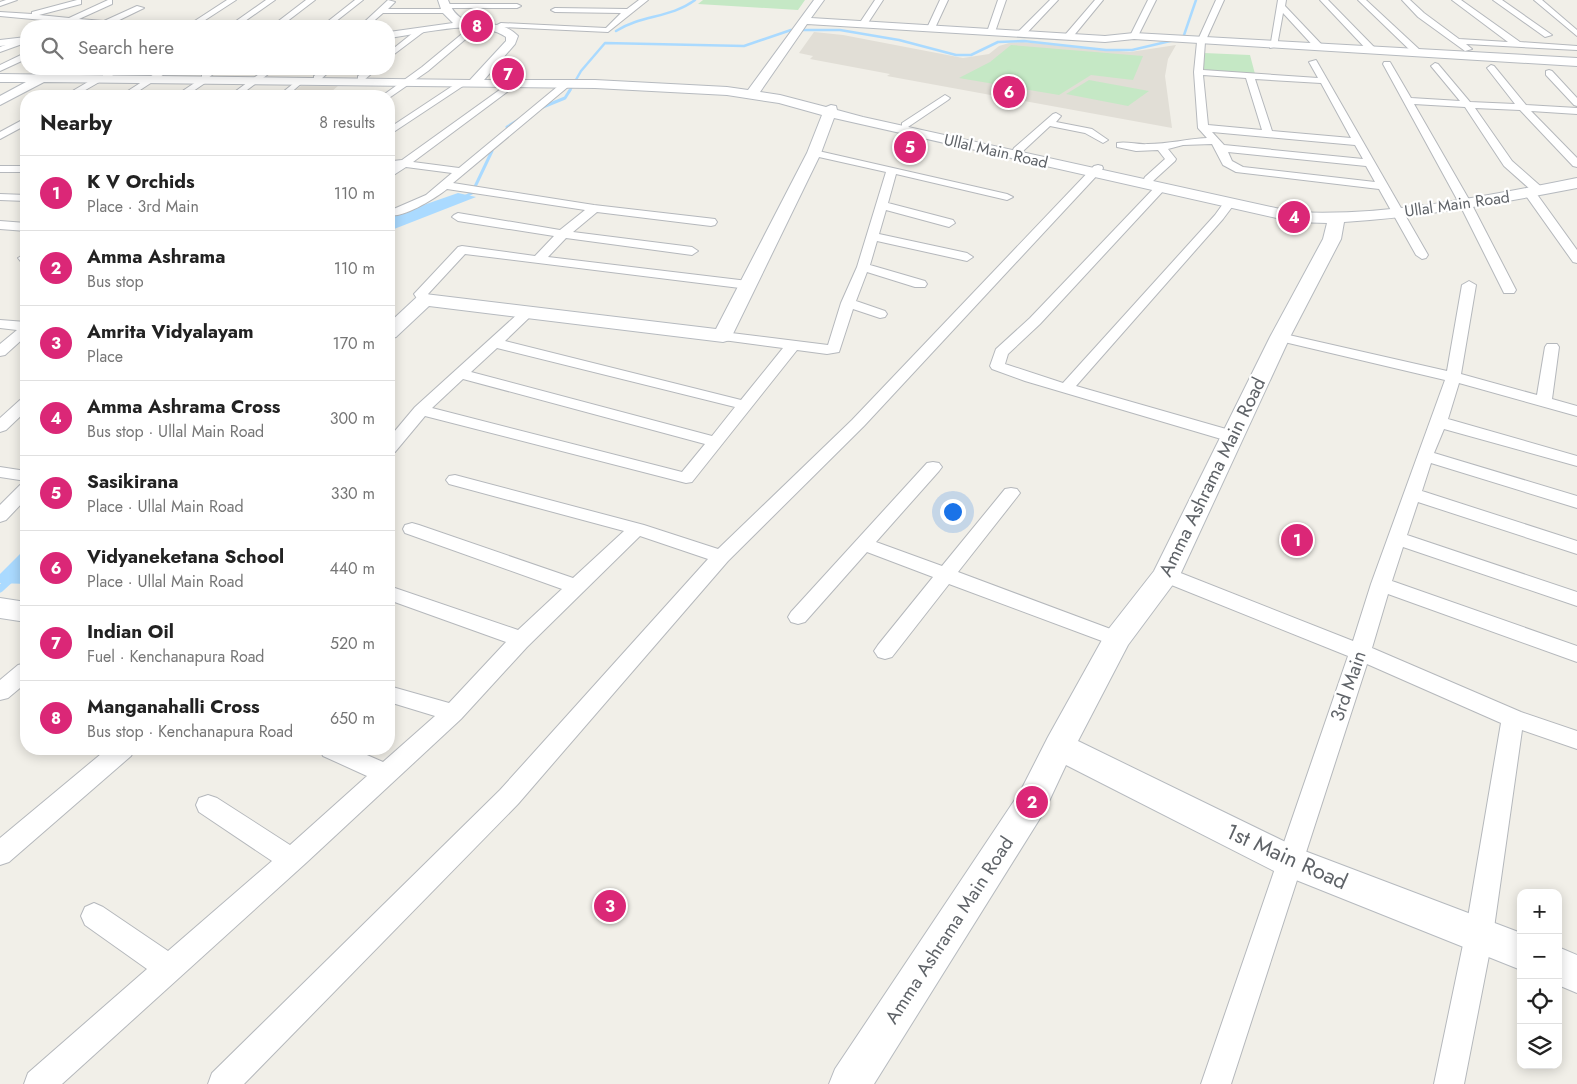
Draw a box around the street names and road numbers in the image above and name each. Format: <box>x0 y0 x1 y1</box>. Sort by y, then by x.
street label: Ullal Main Road <box>942 128 1050 174</box>
street label: Ullal Main Road <box>1403 185 1511 223</box>
street label: Amma Ashrama Main Road <box>1152 373 1272 581</box>
street label: 3rd Main <box>1323 647 1373 725</box>
street label: 1st Main Road <box>1221 815 1353 897</box>
street label: Amma Ashrama Main Road <box>878 831 1020 1029</box>

